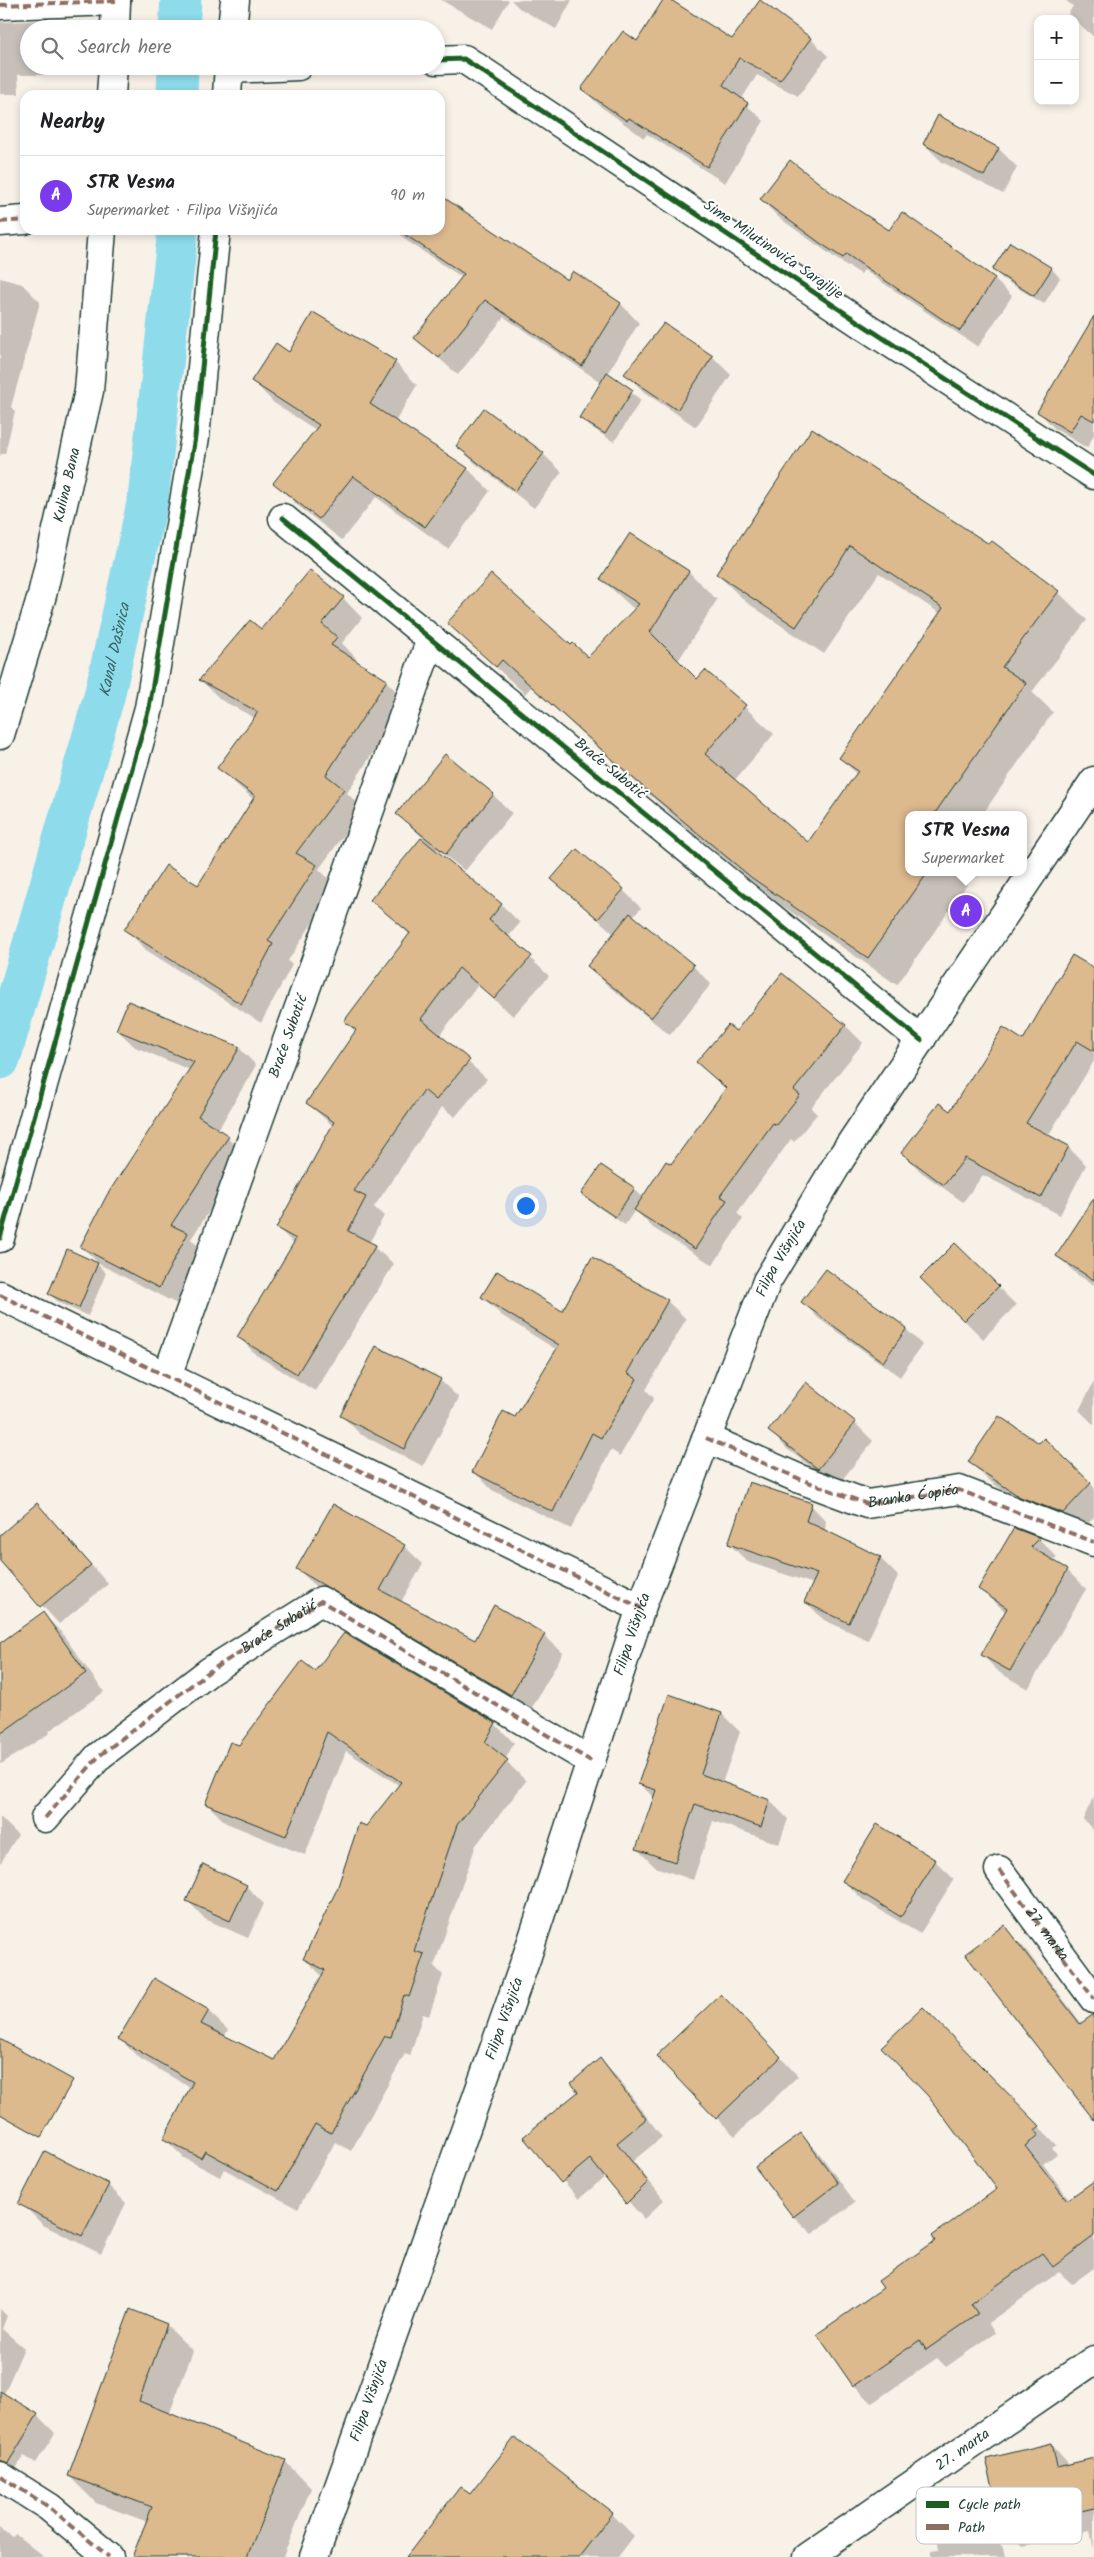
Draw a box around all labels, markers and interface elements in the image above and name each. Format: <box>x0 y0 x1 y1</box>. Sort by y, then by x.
map controls <box>1034 15 1079 105</box>
button: + <box>1034 15 1079 60</box>
search box <box>20 20 445 75</box>
text: Search here <box>78 33 172 63</box>
icon: search <box>38 34 66 62</box>
button: − <box>1034 60 1079 105</box>
text: Nearby <box>40 106 105 139</box>
text: STR Vesna <box>87 168 175 198</box>
text: A <box>51 183 61 208</box>
text: 90 m <box>390 183 425 208</box>
street label: Sime Milutinovića Sarajlije <box>698 194 848 306</box>
text: Supermarket · Filipa Višnjića <box>87 198 278 223</box>
street label: Kulina Bana <box>47 445 88 525</box>
water label: Kanal Dašnica <box>92 599 137 699</box>
street label: Braće Subotić <box>569 732 652 806</box>
popup <box>905 811 1027 876</box>
text: STR Vesna <box>922 816 1010 846</box>
text: Supermarket <box>922 846 1005 871</box>
pin: A <box>950 892 982 930</box>
street label: Braće Subotić <box>263 990 315 1081</box>
your location <box>513 1193 539 1219</box>
street label: Filipa Višnjića <box>750 1215 813 1301</box>
street label: Branka Ćopića <box>866 1478 960 1516</box>
street label: Filipa Višnjića <box>608 1590 658 1679</box>
street label: Braće Subotić <box>236 1593 324 1661</box>
street label: 27. marta <box>1018 1902 1074 1967</box>
street label: Filipa Višnjića <box>479 1974 530 2063</box>
street label: Filipa Višnjića <box>344 2356 395 2445</box>
street label: 27. marta <box>930 2423 995 2477</box>
legend <box>916 2487 1082 2544</box>
text: Cycle path <box>958 2494 1021 2516</box>
text: Path <box>958 2517 985 2539</box>

